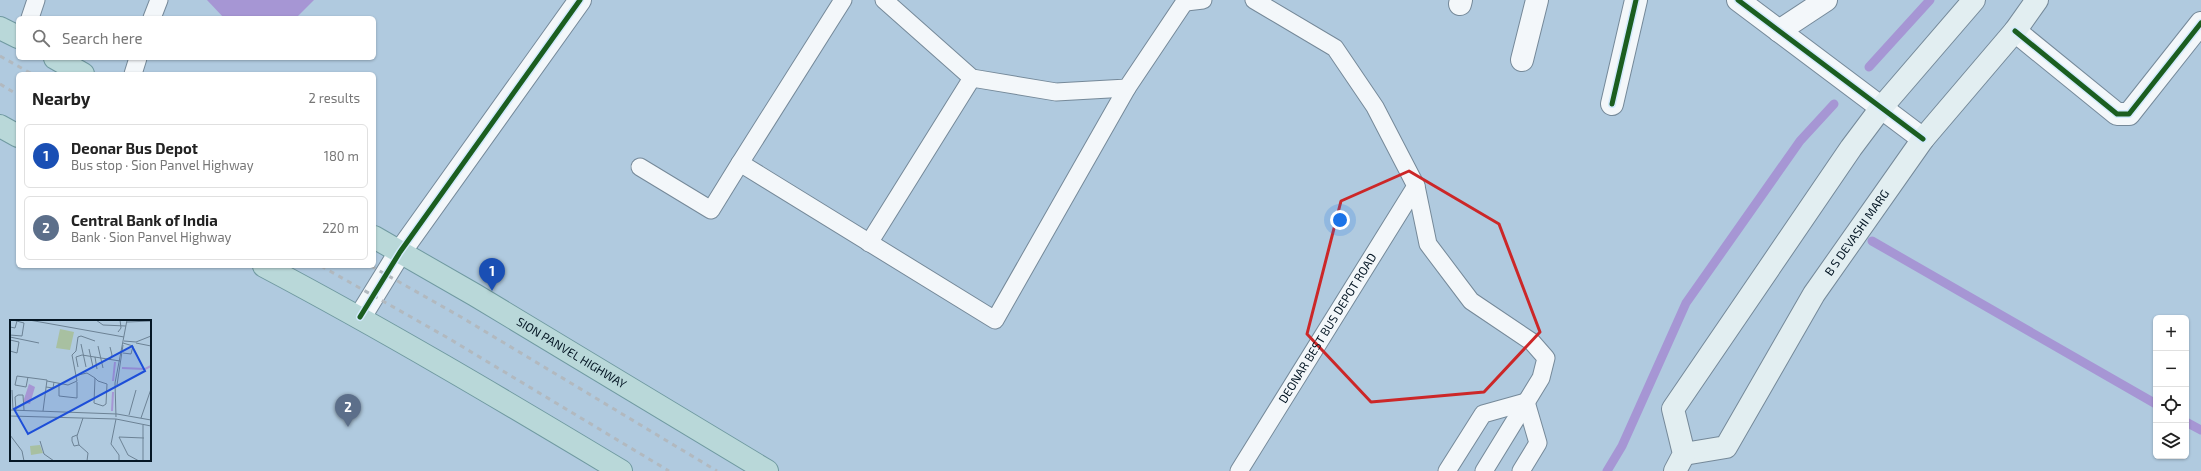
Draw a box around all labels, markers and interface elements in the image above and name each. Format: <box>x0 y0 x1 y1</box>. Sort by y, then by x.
search box <box>16 16 376 60</box>
icon: search <box>30 27 52 49</box>
text: Search here <box>62 29 143 47</box>
text: Nearby <box>32 88 90 108</box>
text: 2 results <box>308 90 360 106</box>
text: Deonar Bus Depot <box>71 139 198 157</box>
text: 1 <box>43 148 49 164</box>
text: 180 m <box>324 148 359 164</box>
text: Bus stop · Sion Panvel Highway <box>71 157 254 173</box>
street label: B S DEVASHI MARG <box>1821 186 1891 278</box>
your location <box>1330 210 1350 230</box>
text: Central Bank of India <box>71 211 218 229</box>
text: 2 <box>42 220 50 236</box>
text: 220 m <box>322 220 359 236</box>
text: Bank · Sion Panvel Highway <box>71 229 231 245</box>
street label: DEONAR BEST BUS DEPOT ROAD <box>1275 250 1379 405</box>
pin: 1 <box>479 258 505 291</box>
street label: SION PANVEL HIGHWAY <box>514 314 630 391</box>
map controls <box>2153 315 2189 459</box>
button: + <box>2153 315 2189 351</box>
inset map <box>10 320 151 461</box>
button: − <box>2153 351 2189 387</box>
button: locate <box>2153 387 2189 423</box>
pin: 2 <box>335 394 361 427</box>
button: layers <box>2153 423 2189 459</box>

